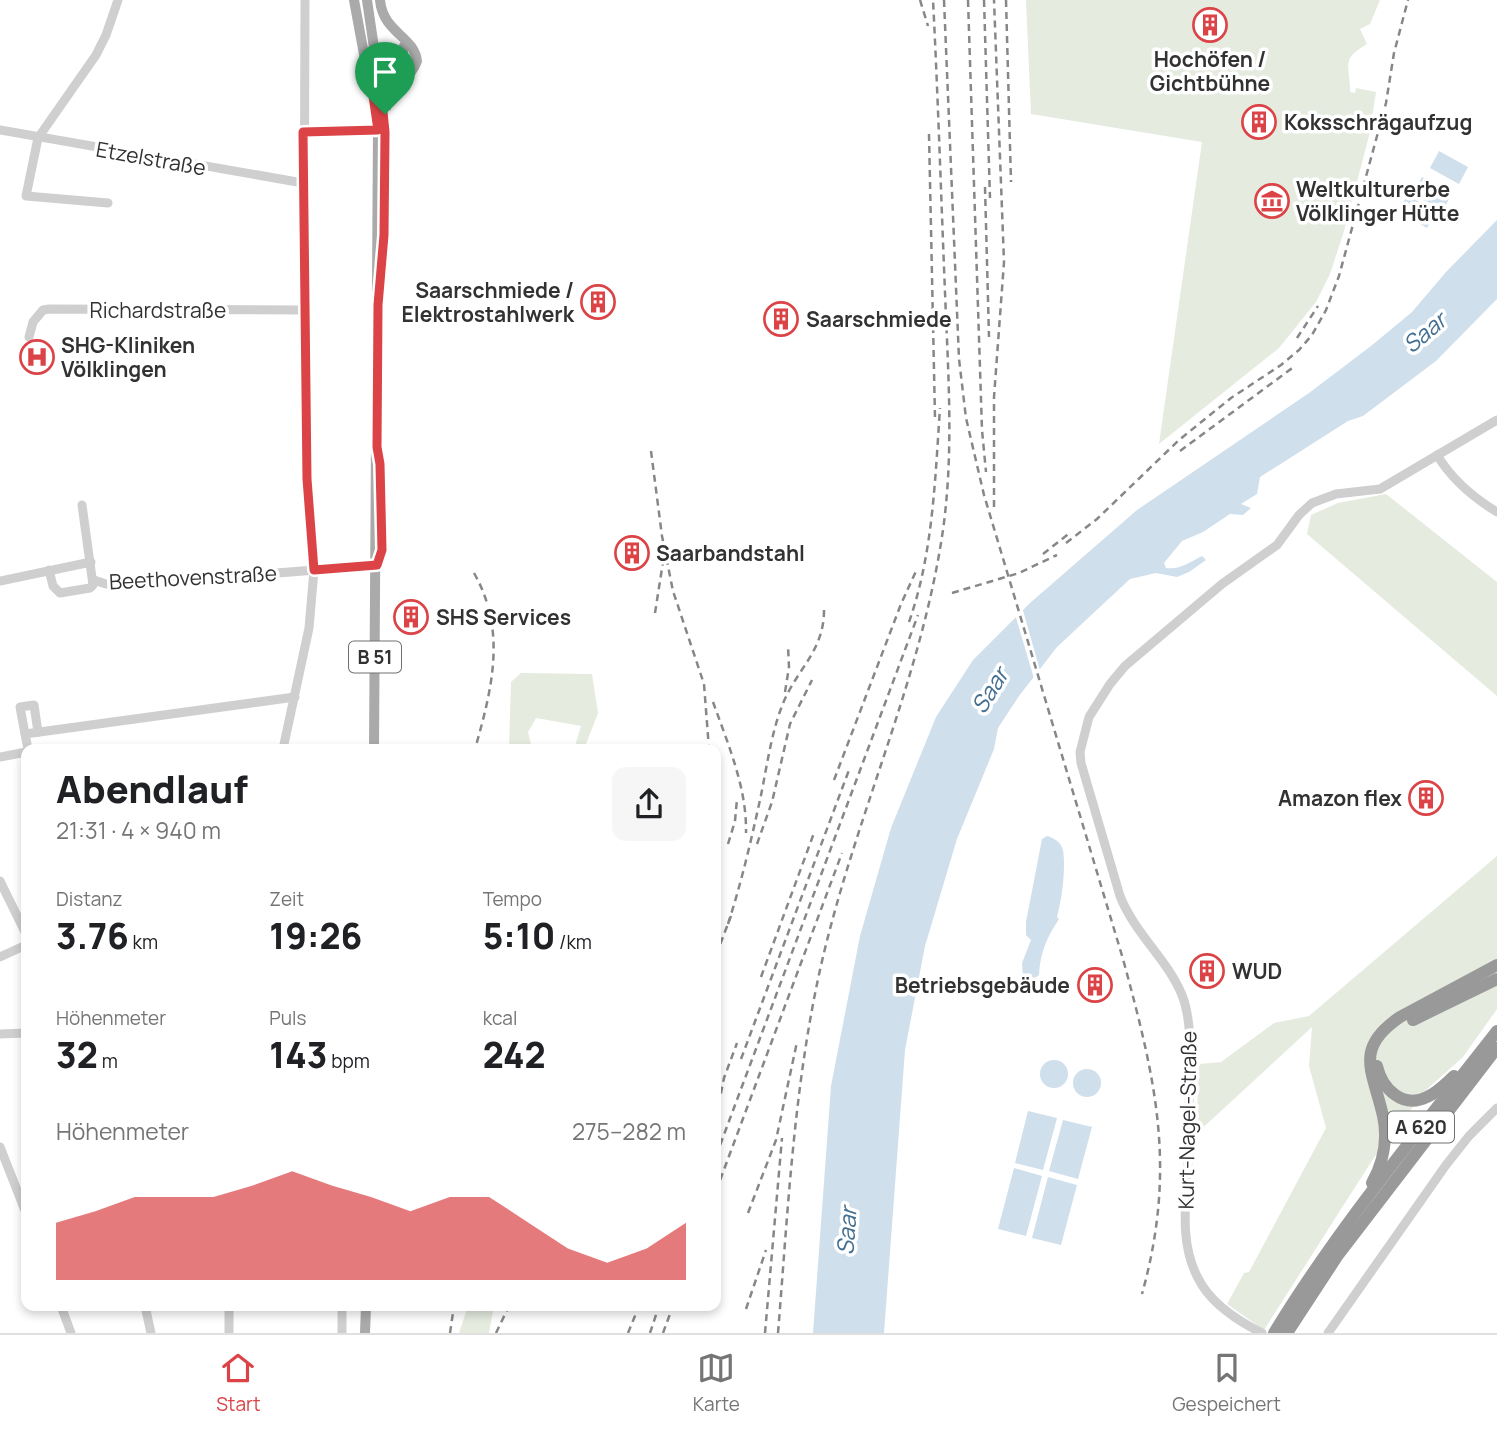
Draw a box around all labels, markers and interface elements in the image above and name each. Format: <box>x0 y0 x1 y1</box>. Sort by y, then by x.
building icon: Hochöfen / Gichtbühne <box>1191 6 1229 44</box>
pin <box>355 42 415 114</box>
place label: Hochöfen / Gichtbühne <box>1150 45 1270 97</box>
icon: arrive <box>366 53 404 91</box>
building icon: Koksschrägaufzug <box>1240 103 1278 141</box>
place label: Koksschrägaufzug <box>1284 108 1472 136</box>
street label: Etzelstraße <box>94 135 208 181</box>
place label: Weltkulturerbe Völklinger Hütte <box>1296 175 1459 227</box>
museum icon: Weltkulturerbe Völklinger Hütte <box>1253 182 1291 220</box>
place label: Saarschmiede / Elektrostahlwerk <box>402 276 575 328</box>
building icon: Saarschmiede / Elektrostahlwerk <box>579 283 617 321</box>
street label: Richardstraße <box>90 296 226 324</box>
building icon: Saarschmiede <box>762 300 800 338</box>
water label: Saar <box>1395 303 1455 360</box>
place label: Saarschmiede <box>806 305 952 333</box>
place label: SHG-Kliniken Völklingen <box>61 331 195 383</box>
hospital icon: SHG-Kliniken Völklingen <box>18 338 56 376</box>
building icon: Saarbandstahl <box>613 534 651 572</box>
place label: Saarbandstahl <box>656 539 805 567</box>
street label: Beethovenstraße <box>108 559 278 595</box>
building icon: SHS Services <box>392 598 430 636</box>
place label: SHS Services <box>436 603 571 631</box>
road number: B 51 <box>349 642 401 672</box>
water label: Saar <box>963 659 1017 719</box>
text: Abendlauf <box>56 762 248 814</box>
button: share <box>612 767 686 841</box>
building icon: Amazon flex <box>1407 779 1445 817</box>
place label: Amazon flex <box>1278 784 1402 812</box>
text: 21:31 · 4 × 940 m <box>56 814 221 846</box>
text: Distanz <box>56 886 123 912</box>
text: Zeit <box>269 886 304 912</box>
text: Tempo <box>483 886 542 912</box>
text: 3.76 <box>56 912 129 960</box>
text: 19:26 <box>269 912 362 960</box>
text: 5:10 <box>483 912 555 960</box>
text: km <box>129 929 158 955</box>
text: /km <box>555 929 592 955</box>
building icon: WUD <box>1188 952 1226 990</box>
place label: WUD <box>1232 957 1282 985</box>
building icon: Betriebsgebäude <box>1076 966 1114 1004</box>
place label: Betriebsgebäude <box>895 971 1070 999</box>
text: Höhenmeter <box>56 1005 166 1031</box>
text: Puls <box>269 1005 307 1031</box>
text: kcal <box>483 1005 517 1031</box>
text: 32 <box>56 1031 98 1079</box>
text: 143 <box>269 1031 327 1079</box>
text: 242 <box>483 1031 546 1079</box>
street label: Kurt-Nagel-Straße <box>1171 1031 1203 1209</box>
text: m <box>98 1048 118 1074</box>
text: bpm <box>327 1048 370 1074</box>
road number: A 620 <box>1388 1112 1454 1142</box>
text: Höhenmeter <box>56 1115 189 1147</box>
text: 275–282 m <box>572 1115 686 1147</box>
water label: Saar <box>828 1203 864 1256</box>
tab: Start <box>216 1349 261 1417</box>
tab: Karte <box>693 1349 740 1417</box>
tab: Gespeichert <box>1172 1349 1281 1417</box>

